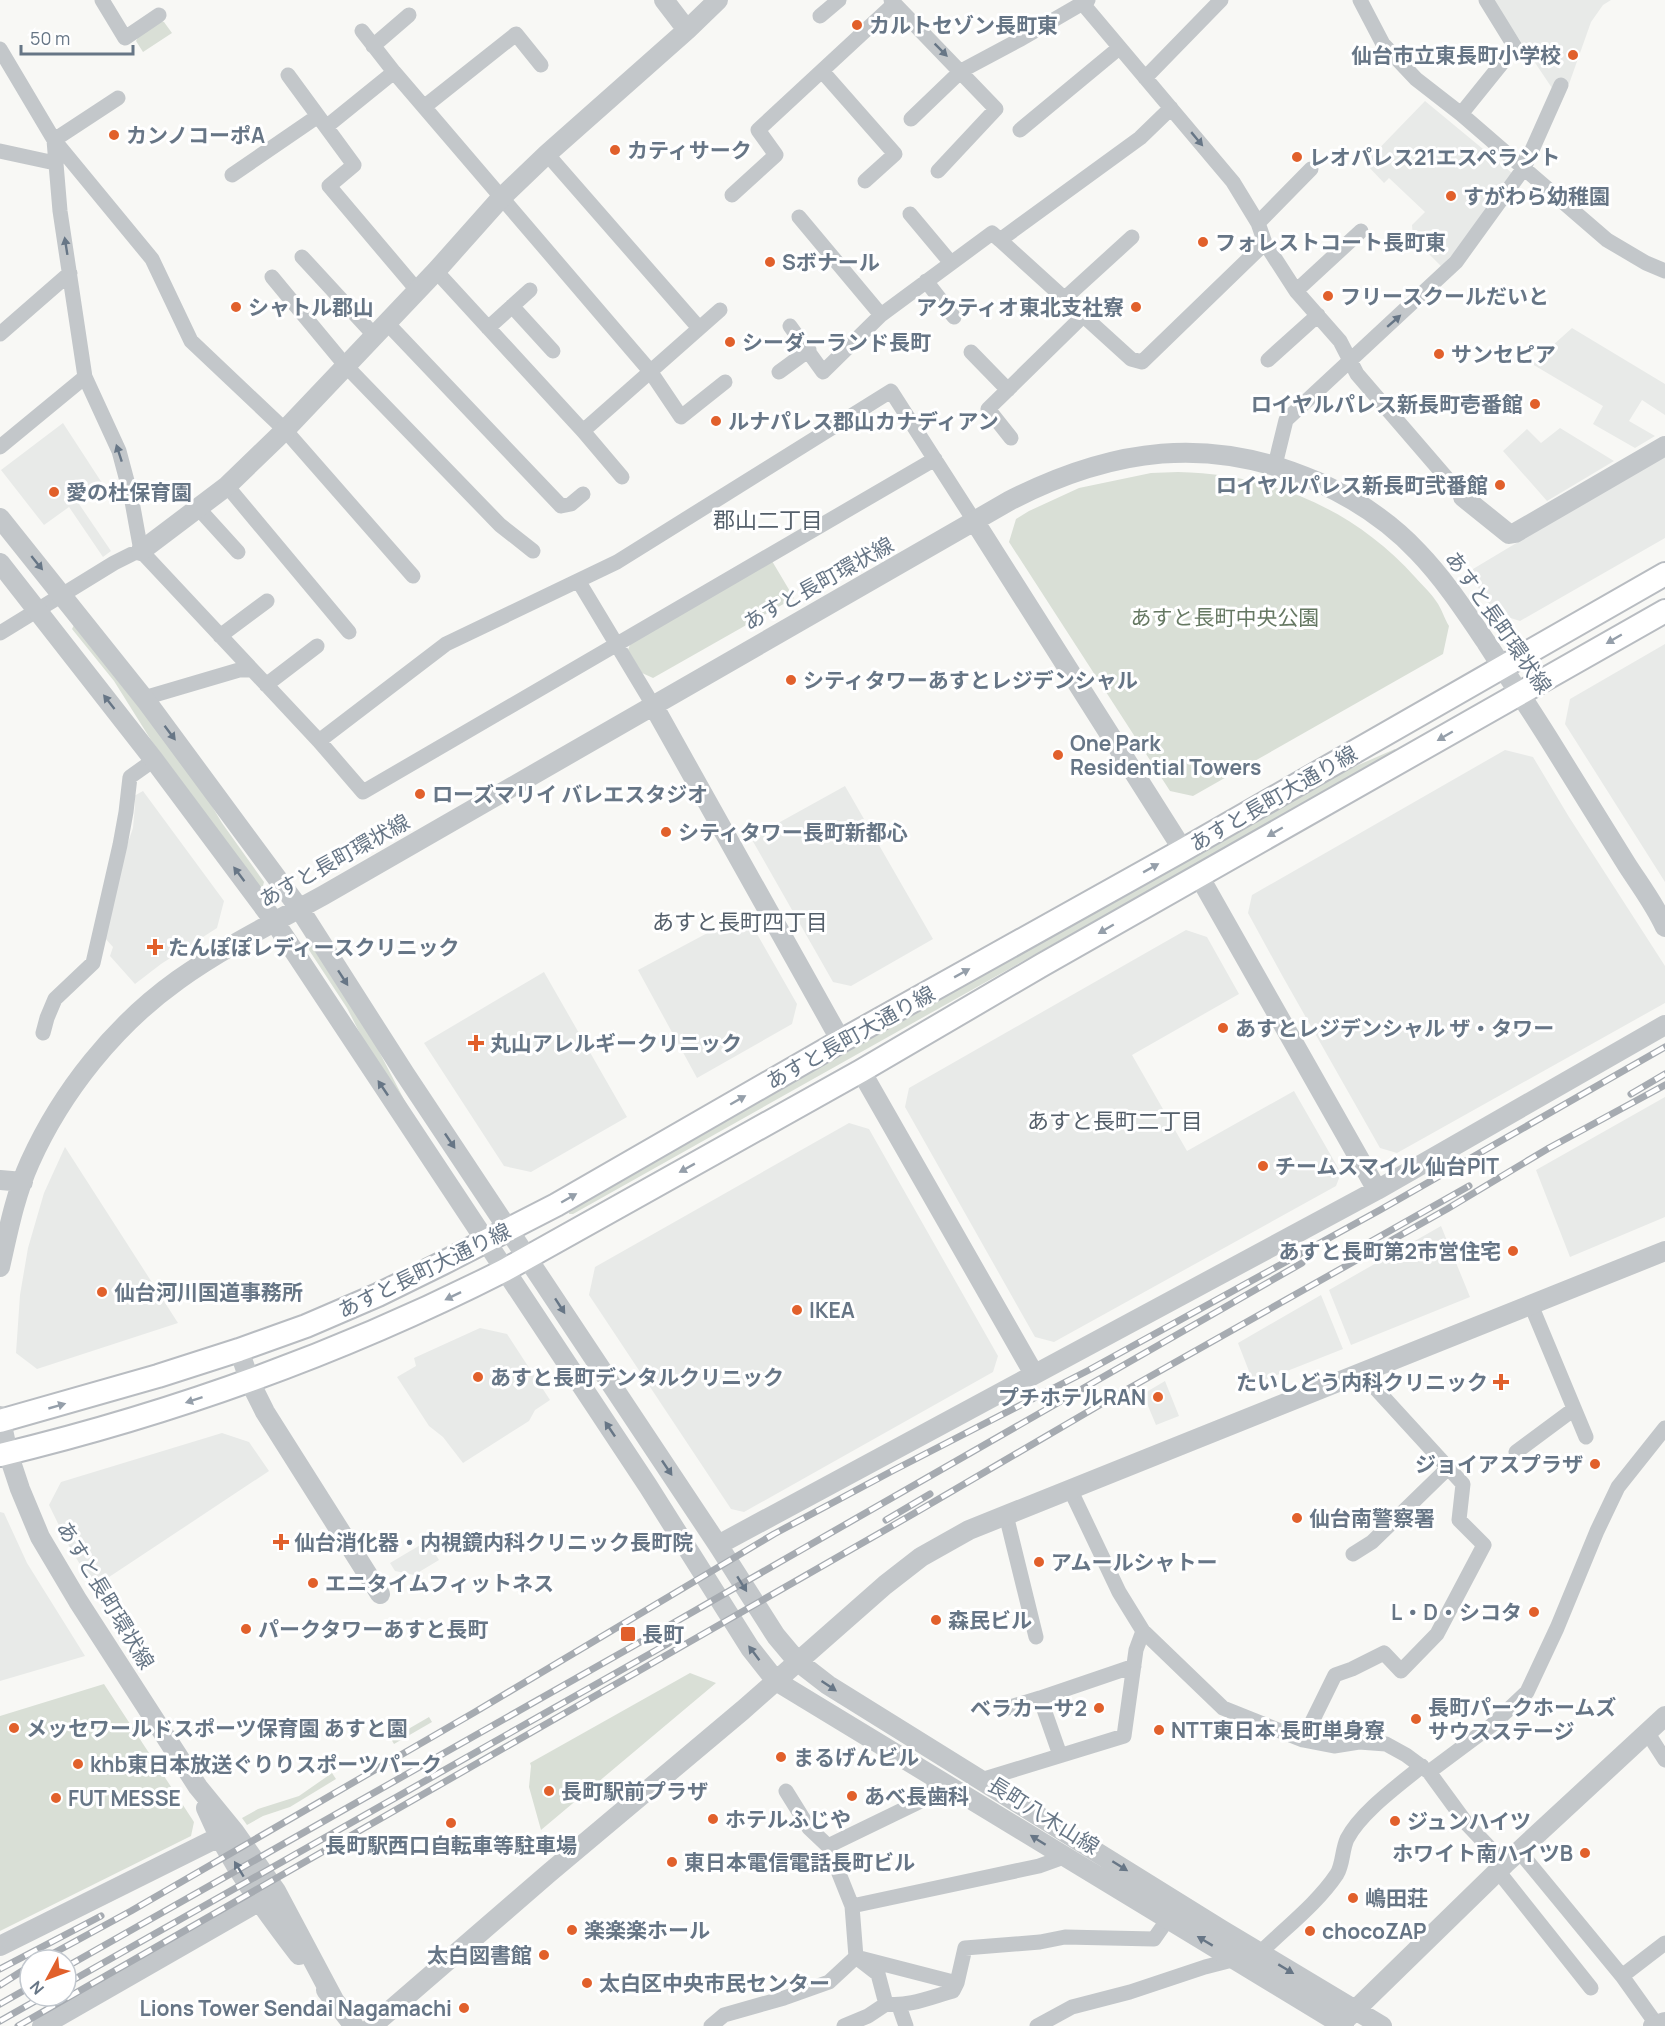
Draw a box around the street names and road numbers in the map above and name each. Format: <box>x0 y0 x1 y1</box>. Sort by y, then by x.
street label: あすと長町環状線 <box>738 530 898 636</box>
street label: あすと長町環状線 <box>1439 545 1559 699</box>
street label: あすと長町大通り線 <box>1184 739 1362 857</box>
street label: あすと長町環状線 <box>254 807 414 913</box>
street label: あすと長町大通り線 <box>761 979 939 1095</box>
street label: あすと長町大通り線 <box>333 1216 515 1324</box>
street label: あすと長町環状線 <box>51 1516 161 1674</box>
street label: 長町八木山線 <box>983 1770 1105 1860</box>

